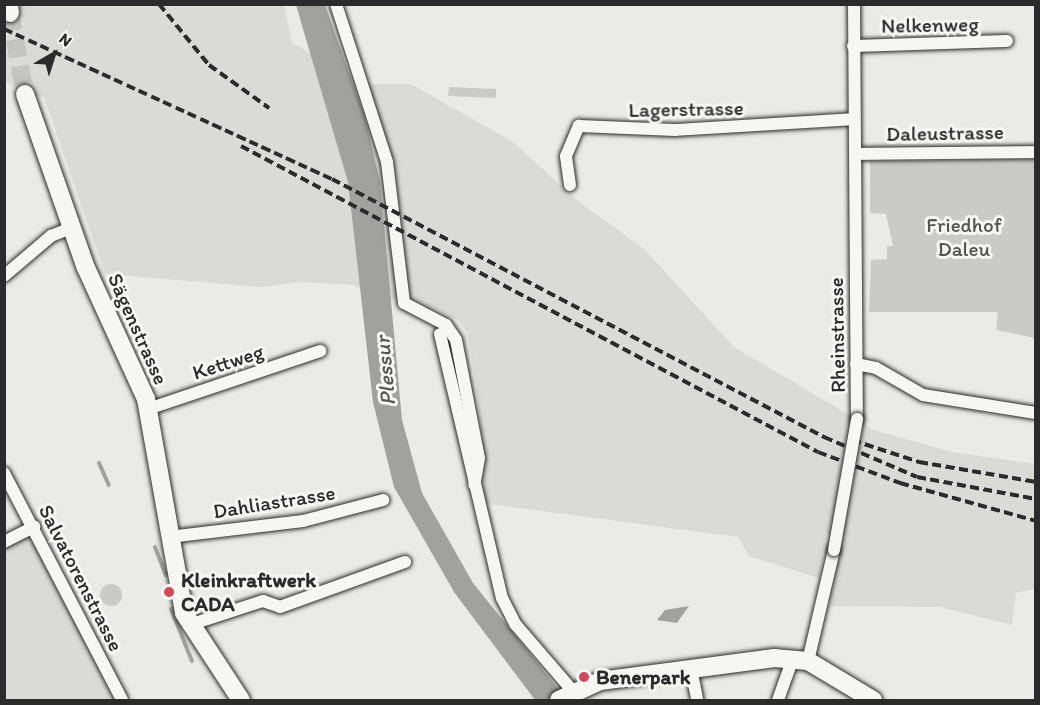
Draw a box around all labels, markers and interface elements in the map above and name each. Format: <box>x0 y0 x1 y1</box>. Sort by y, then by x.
street label: Nelkenweg <box>881 12 979 38</box>
north arrow <box>24 24 84 84</box>
text: N <box>55 29 76 50</box>
street label: Lagerstrasse <box>628 95 744 123</box>
street label: Daleustrasse <box>886 119 1004 147</box>
park label: Friedhof Daleu <box>926 212 1002 262</box>
street label: Sägenstrasse <box>102 269 174 389</box>
street label: Rheinstrasse <box>823 277 851 393</box>
water label: Plessur <box>369 335 401 407</box>
street label: Kettweg <box>189 339 267 385</box>
street label: Dahliastrasse <box>211 480 337 524</box>
street label: Salvatorenstrasse <box>33 500 129 656</box>
place label: Kleinkraftwerk CADA <box>181 567 316 617</box>
marker: Kleinkraftwerk CADA <box>162 585 176 599</box>
place label: Benerpark <box>596 664 690 690</box>
marker: Benerpark <box>577 670 591 684</box>

